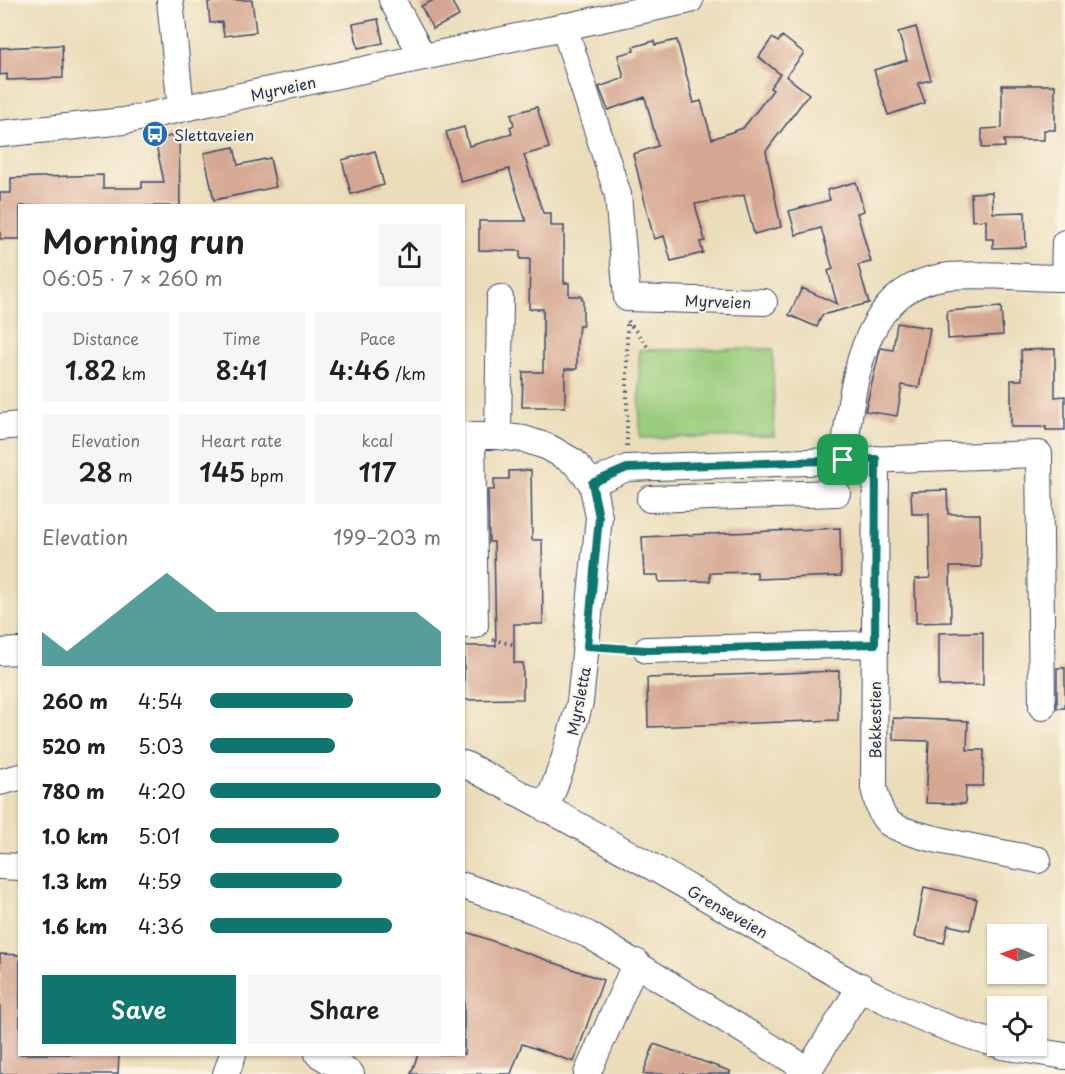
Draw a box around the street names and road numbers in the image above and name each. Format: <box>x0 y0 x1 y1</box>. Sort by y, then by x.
street label: Myrveien <box>248 70 318 106</box>
street label: Myrveien <box>684 288 752 314</box>
street label: Myrsletta <box>560 664 596 737</box>
street label: Bekkestien <box>863 681 886 759</box>
street label: Grenseveien <box>684 879 772 943</box>

